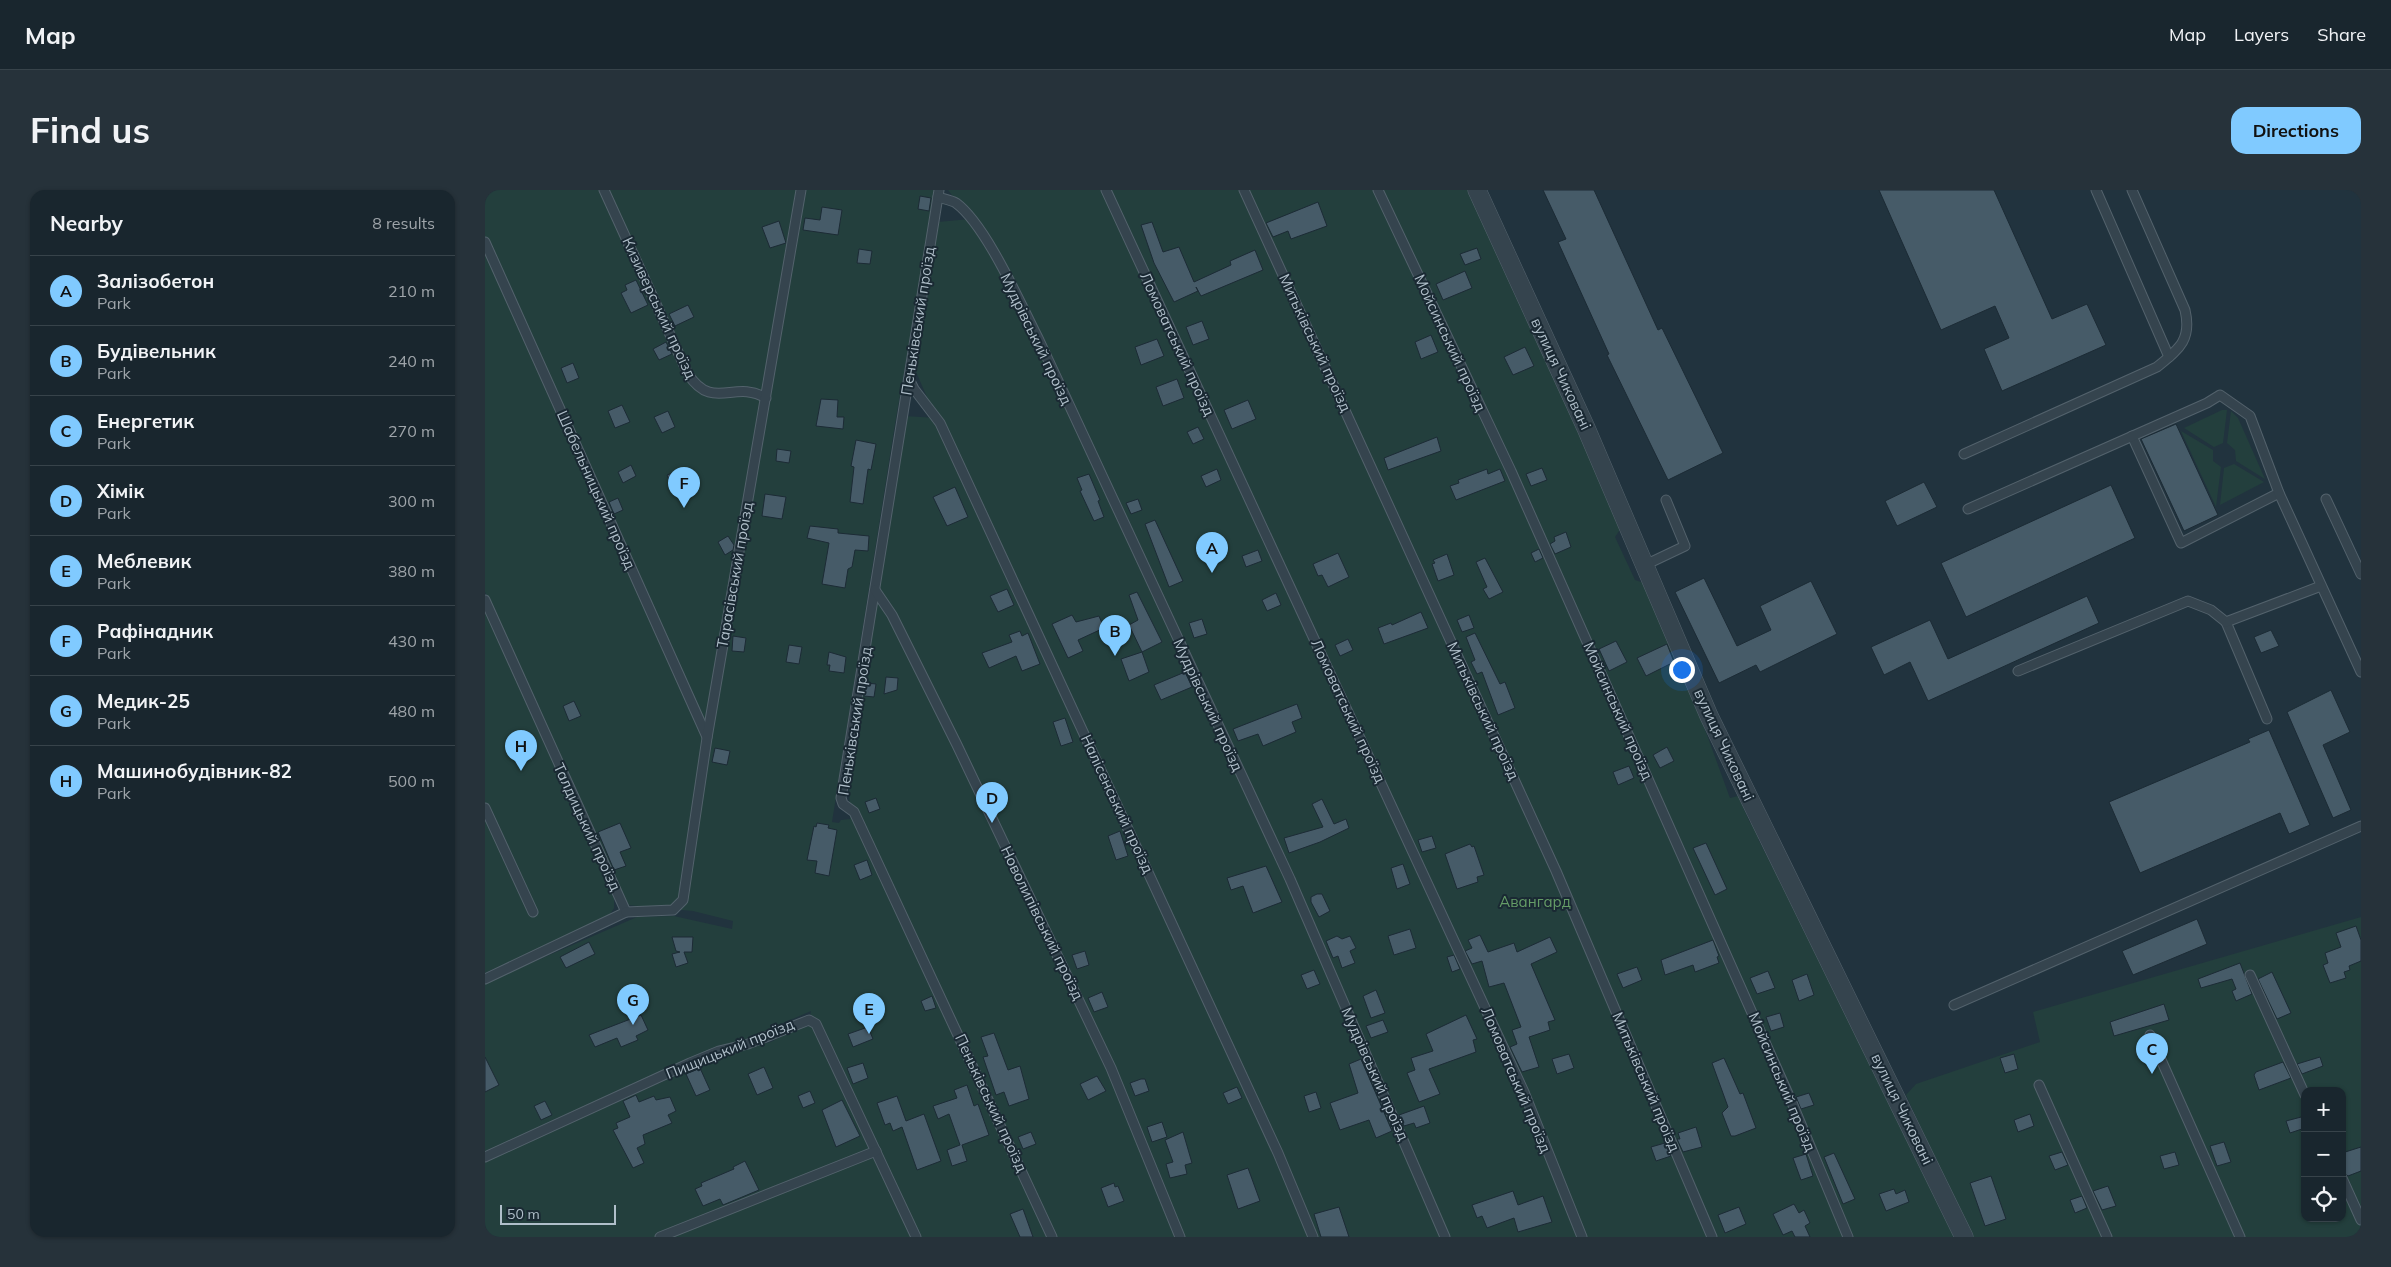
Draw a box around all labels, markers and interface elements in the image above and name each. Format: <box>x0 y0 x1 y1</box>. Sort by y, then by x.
text: Map <box>25 20 76 50</box>
text: Map <box>2169 23 2206 46</box>
text: Layers <box>2234 23 2289 46</box>
text: Share <box>2317 23 2366 46</box>
button: Directions <box>2231 107 2361 154</box>
text: Find us <box>30 108 150 152</box>
text: Nearby <box>50 210 123 236</box>
text: 8 results <box>372 213 435 233</box>
street label: Кизиверський проїзд <box>618 234 701 382</box>
street label: Пеньківський проїзд <box>896 245 939 397</box>
text: Залізобетон <box>97 269 214 293</box>
street label: Ломоватський проїзд <box>1136 269 1219 419</box>
street label: Мудрівський проїзд <box>996 270 1077 408</box>
street label: Митьківський проїзд <box>1275 271 1356 415</box>
street label: Мойсинський проїзд <box>1410 271 1491 414</box>
text: A <box>60 281 72 301</box>
text: 210 m <box>388 281 435 301</box>
text: Park <box>97 293 131 313</box>
street label: вулиця Чиковані <box>1527 315 1596 433</box>
text: Будівельник <box>97 339 216 363</box>
text: B <box>60 351 72 371</box>
text: 240 m <box>388 351 435 371</box>
text: Park <box>97 363 131 383</box>
street label: Шабельницький проїзд <box>553 407 640 572</box>
text: Енергетик <box>97 409 194 433</box>
text: C <box>61 421 71 441</box>
text: 270 m <box>388 421 435 441</box>
text: Park <box>97 433 131 453</box>
pin: F <box>668 467 700 508</box>
text: Хімік <box>97 479 144 503</box>
text: D <box>60 491 72 511</box>
text: 300 m <box>388 491 435 511</box>
street label: Тарасівський проїзд <box>712 500 757 649</box>
text: Park <box>97 503 131 523</box>
pin: A <box>1196 532 1228 573</box>
text: Меблевик <box>97 549 191 573</box>
text: E <box>61 561 71 581</box>
text: 380 m <box>388 561 435 581</box>
text: Park <box>97 573 131 593</box>
pin: B <box>1099 615 1131 656</box>
text: Рафінадник <box>97 619 213 643</box>
text: F <box>61 631 71 651</box>
text: 430 m <box>388 631 435 651</box>
street label: Мудрівський проїзд <box>1169 635 1248 774</box>
street label: Ломоватський проїзд <box>1307 636 1390 786</box>
street label: Митьківський проїзд <box>1443 639 1524 783</box>
street label: Мойсинський проїзд <box>1579 639 1657 783</box>
text: Park <box>97 643 131 663</box>
street label: Пеньківський проїзд <box>833 645 876 797</box>
your location <box>1669 657 1695 683</box>
street label: вулиця Чиковані <box>1690 686 1759 804</box>
text: Медик-25 <box>97 689 190 713</box>
text: G <box>60 701 72 721</box>
text: 480 m <box>388 701 435 721</box>
text: Park <box>97 713 131 733</box>
pin: H <box>505 730 537 771</box>
street label: Налісенський проїзд <box>1077 731 1158 876</box>
text: Машинобудівник-82 <box>97 759 292 783</box>
street label: Талдицький проїзд <box>550 760 625 894</box>
text: H <box>60 771 72 791</box>
text: 500 m <box>388 771 435 791</box>
pin: D <box>976 782 1008 823</box>
text: Park <box>97 783 131 803</box>
street label: Новолипівський проїзд <box>997 843 1088 1003</box>
park label: Авангард <box>1499 892 1571 911</box>
pin: G <box>617 984 649 1025</box>
pin: E <box>853 993 885 1034</box>
street label: Мудрівський проїзд <box>1337 1004 1413 1144</box>
street label: Ломоватський проїзд <box>1477 1004 1556 1155</box>
street label: Митьківський проїзд <box>1608 1009 1685 1155</box>
street label: Мойсинський проїзд <box>1745 1010 1820 1154</box>
street label: Пищицький проїзд <box>663 1014 797 1083</box>
street label: Пеньківський проїзд <box>951 1031 1032 1175</box>
pin: C <box>2136 1033 2168 1074</box>
street label: вулиця Чиковані <box>1867 1050 1938 1167</box>
map controls <box>2301 1087 2346 1222</box>
button: + <box>2301 1087 2346 1132</box>
button: − <box>2301 1132 2346 1177</box>
button: locate <box>2301 1177 2346 1222</box>
scale bar <box>500 1202 616 1225</box>
text: 50 m <box>507 1205 540 1223</box>

